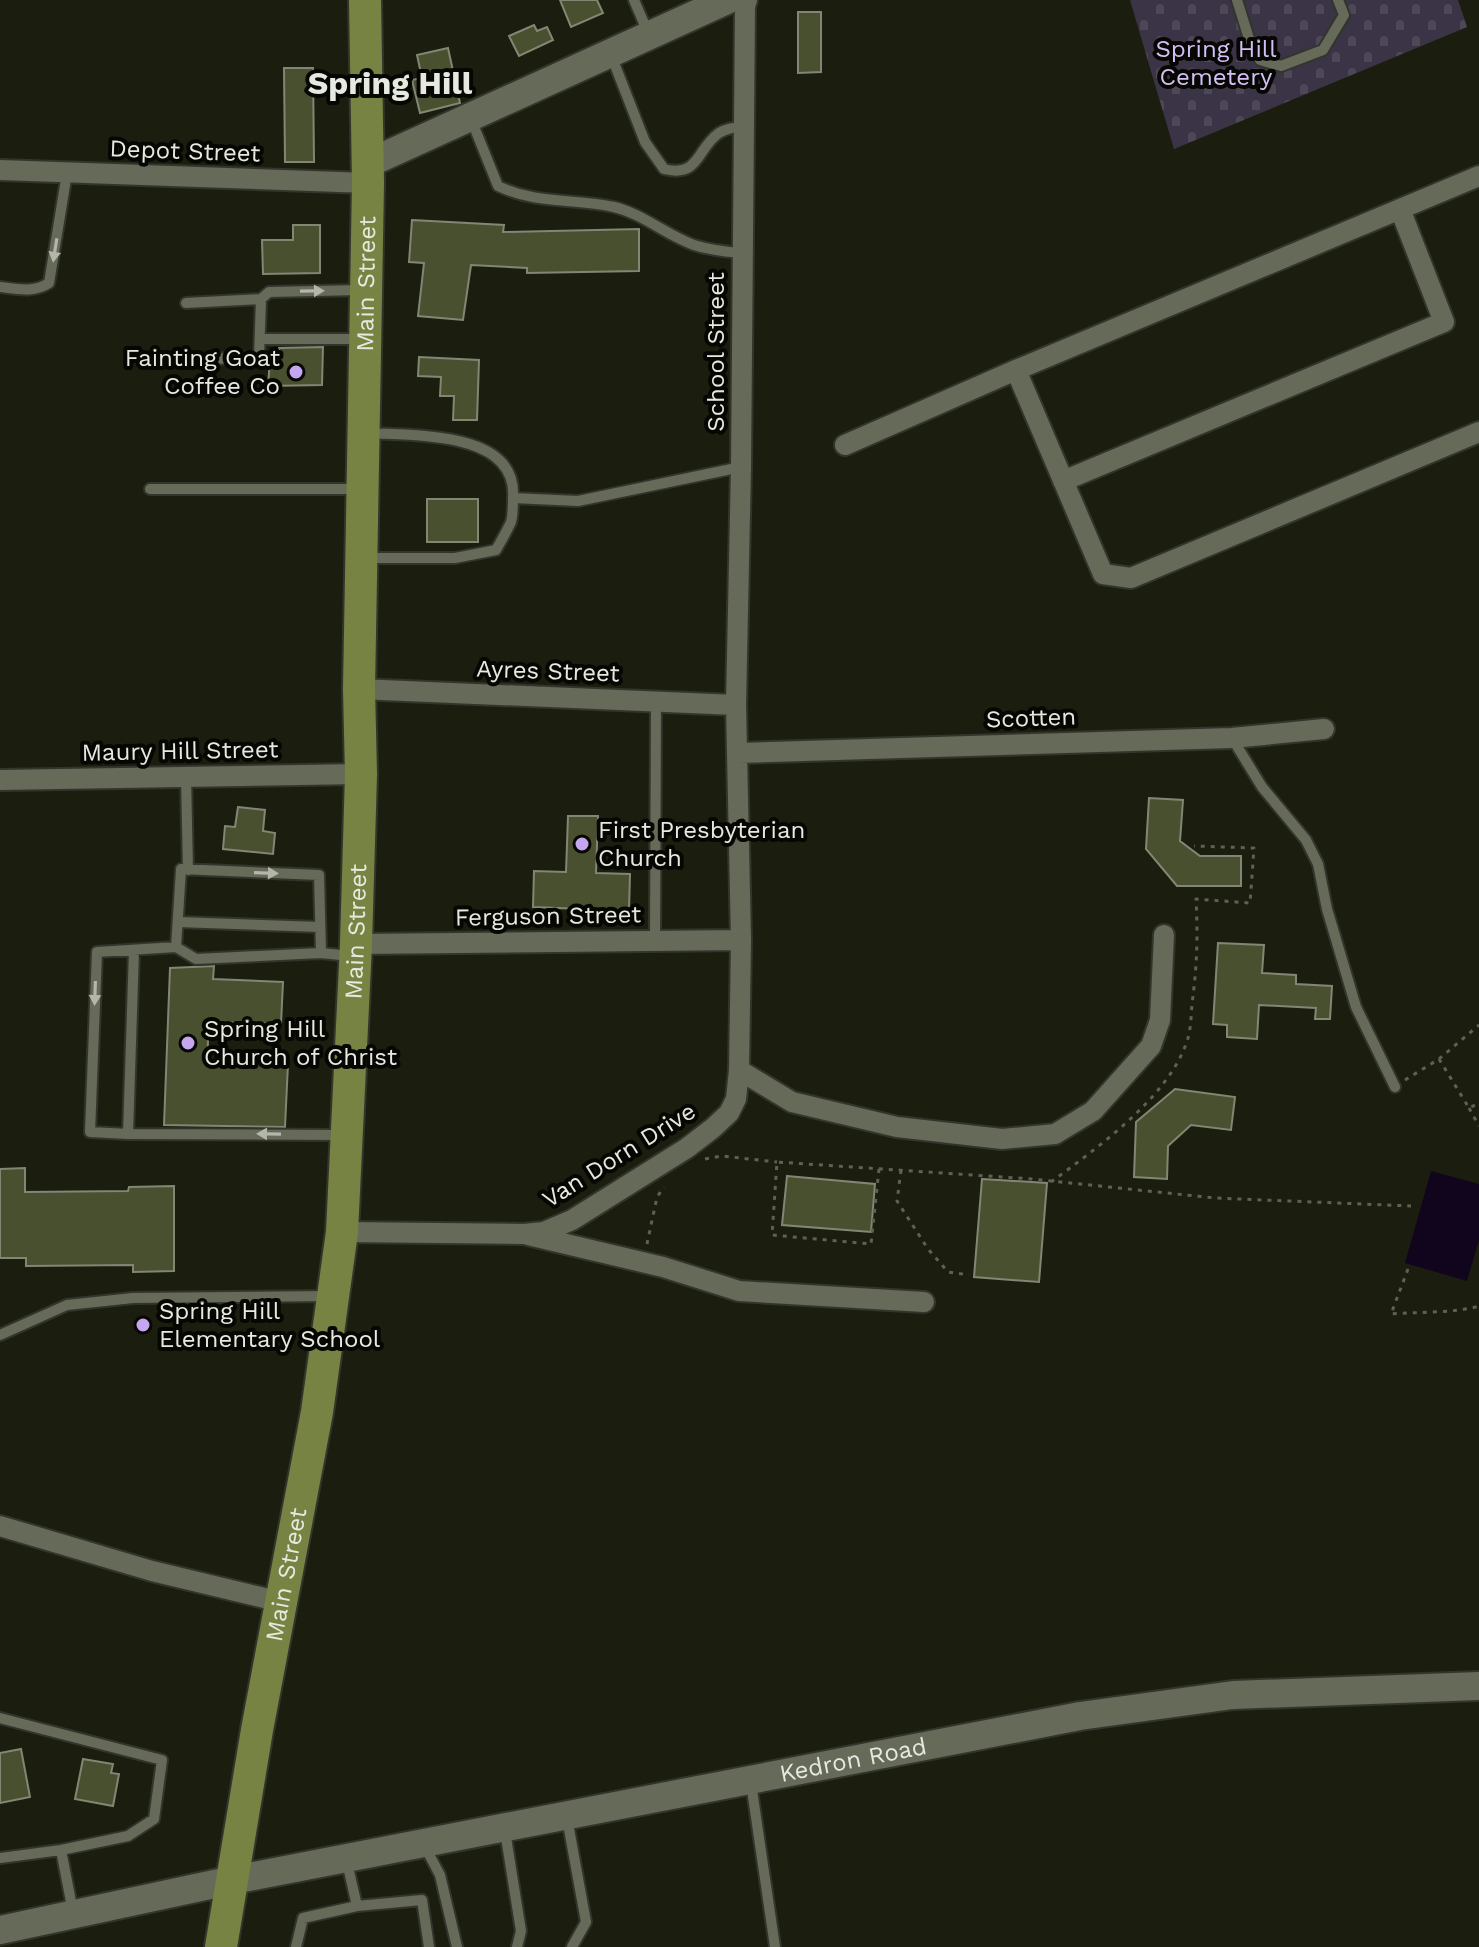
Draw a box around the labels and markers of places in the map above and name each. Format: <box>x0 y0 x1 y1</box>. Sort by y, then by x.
place label: Fainting Goat Coffee Co <box>125 344 280 400</box>
marker: Fainting Goat Coffee Co <box>287 363 305 381</box>
place label: First Presbyterian Church <box>598 816 805 872</box>
marker: First Presbyterian Church <box>573 835 591 853</box>
place label: Spring Hill Church of Christ <box>204 1015 397 1071</box>
marker: Spring Hill Church of Christ <box>179 1034 197 1052</box>
place label: Spring Hill Elementary School <box>159 1297 381 1353</box>
marker: Spring Hill Elementary School <box>134 1316 152 1334</box>

